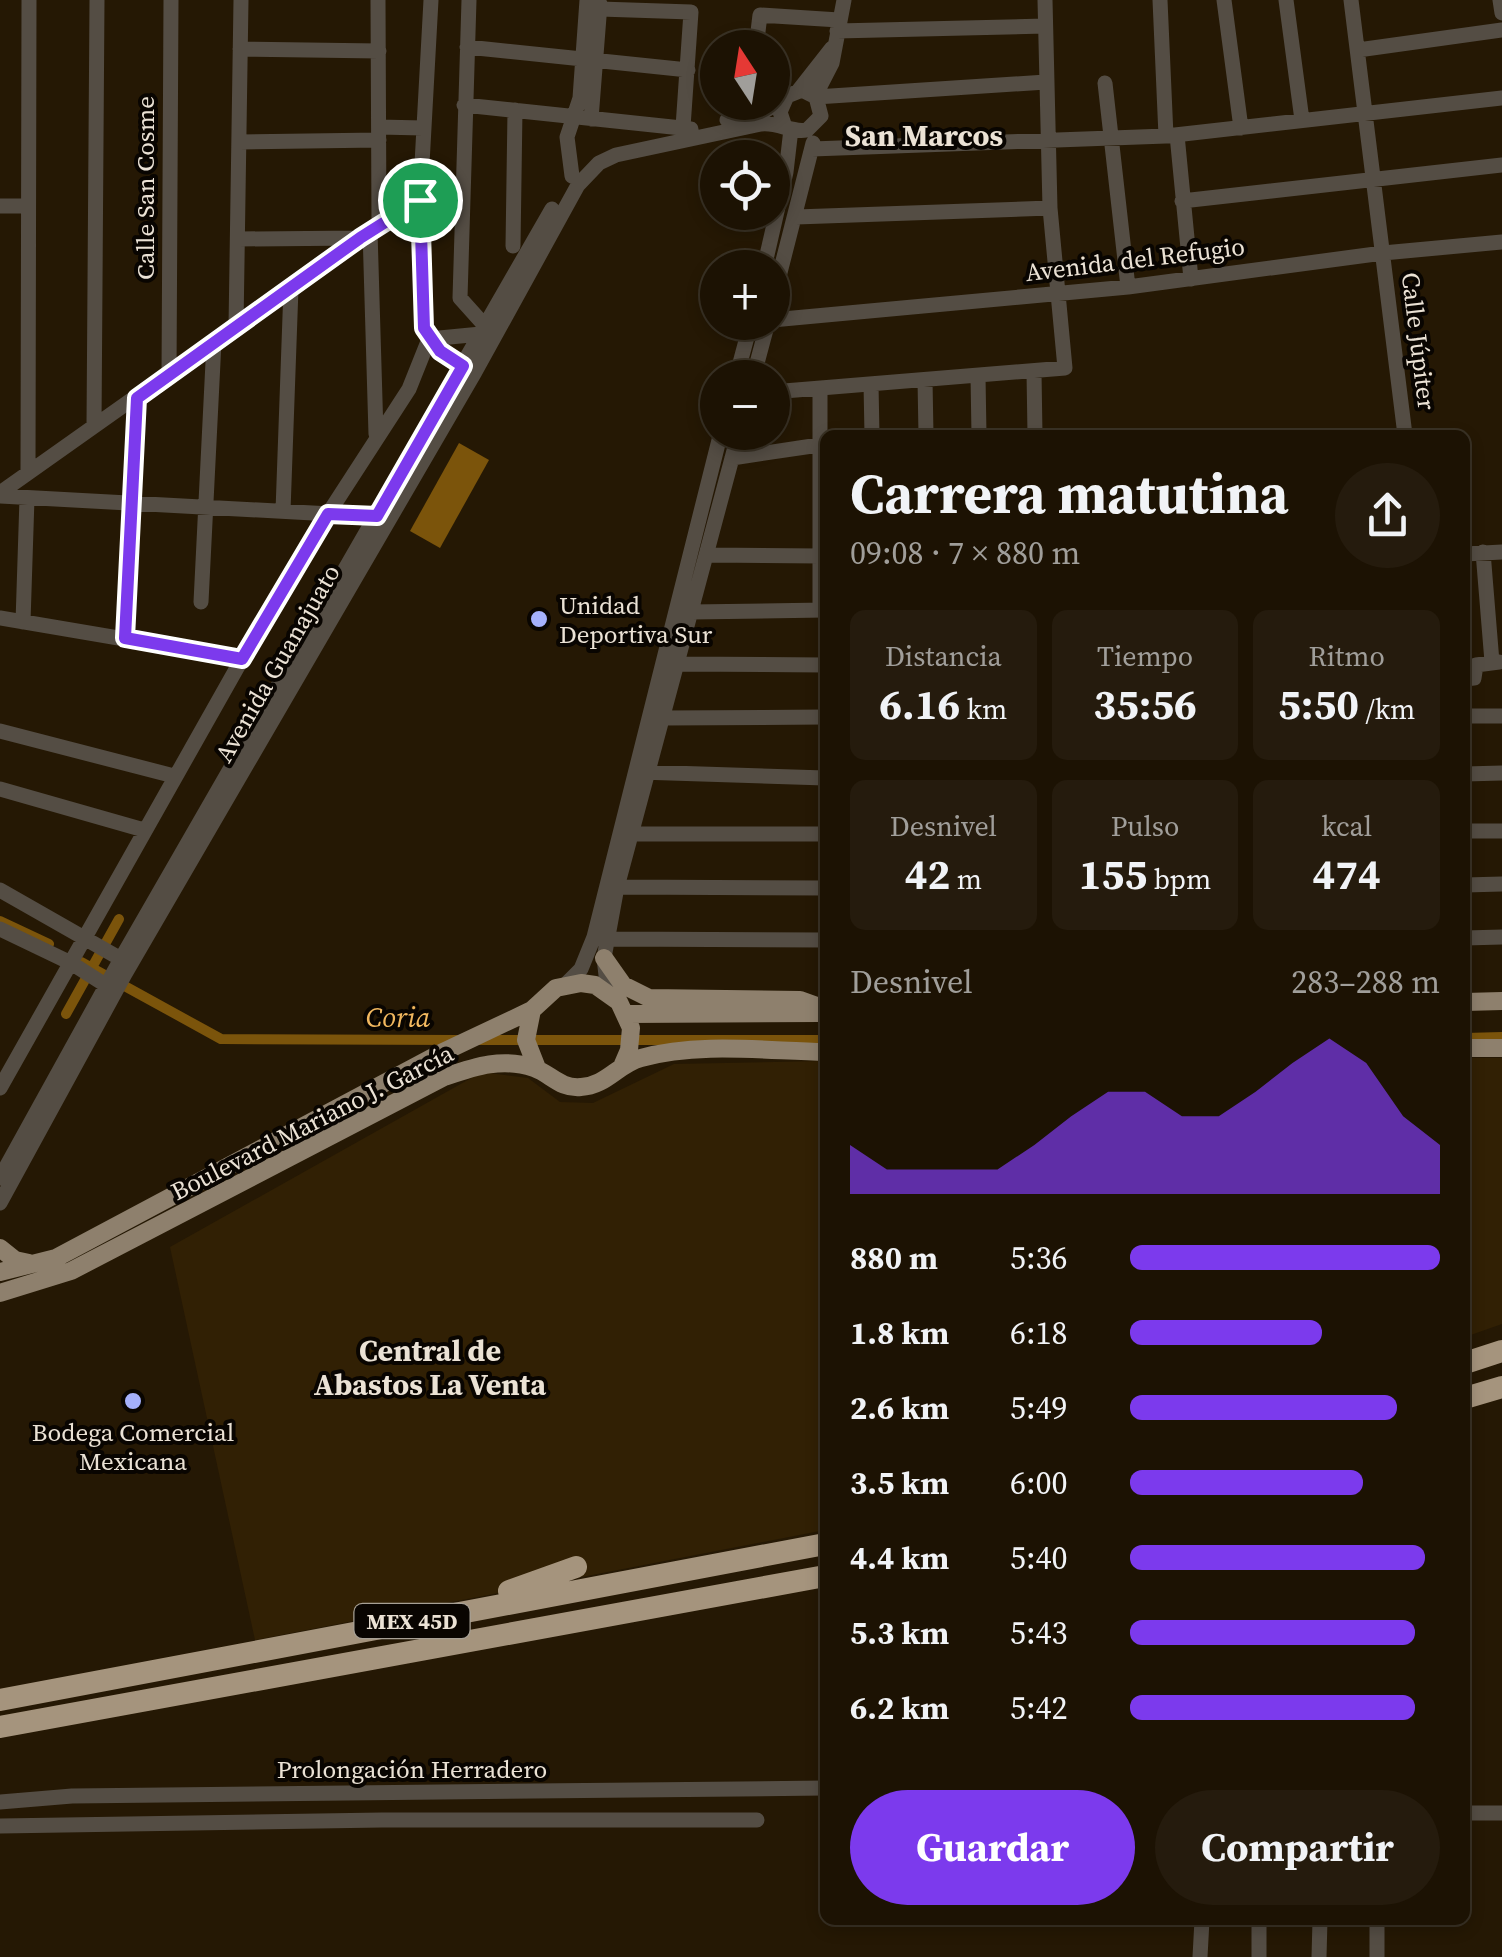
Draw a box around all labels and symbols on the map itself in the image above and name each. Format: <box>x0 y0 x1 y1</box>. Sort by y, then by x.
north arrow <box>700 30 790 120</box>
street label: Calle San Cosme <box>128 96 162 280</box>
district label: San Marcos <box>845 115 1003 156</box>
pin <box>378 158 463 243</box>
street label: Avenida del Refugio <box>1023 229 1247 289</box>
street label: Calle Júpiter <box>1394 270 1444 412</box>
street label: Avenida Guanajuato <box>206 558 348 768</box>
place label: Unidad Deportiva Sur <box>559 588 713 651</box>
marker: Unidad Deportiva Sur <box>528 608 550 630</box>
water label: Coria <box>366 998 431 1036</box>
street label: Boulevard Mariano J. García <box>165 1036 459 1208</box>
district label: Central de Abastos La Venta <box>314 1330 547 1405</box>
marker: Bodega Comercial Mexicana <box>122 1390 144 1412</box>
place label: Bodega Comercial Mexicana <box>32 1415 234 1478</box>
road number: MEX 45D <box>354 1604 470 1638</box>
street label: Prolongación Herradero <box>277 1752 547 1786</box>

